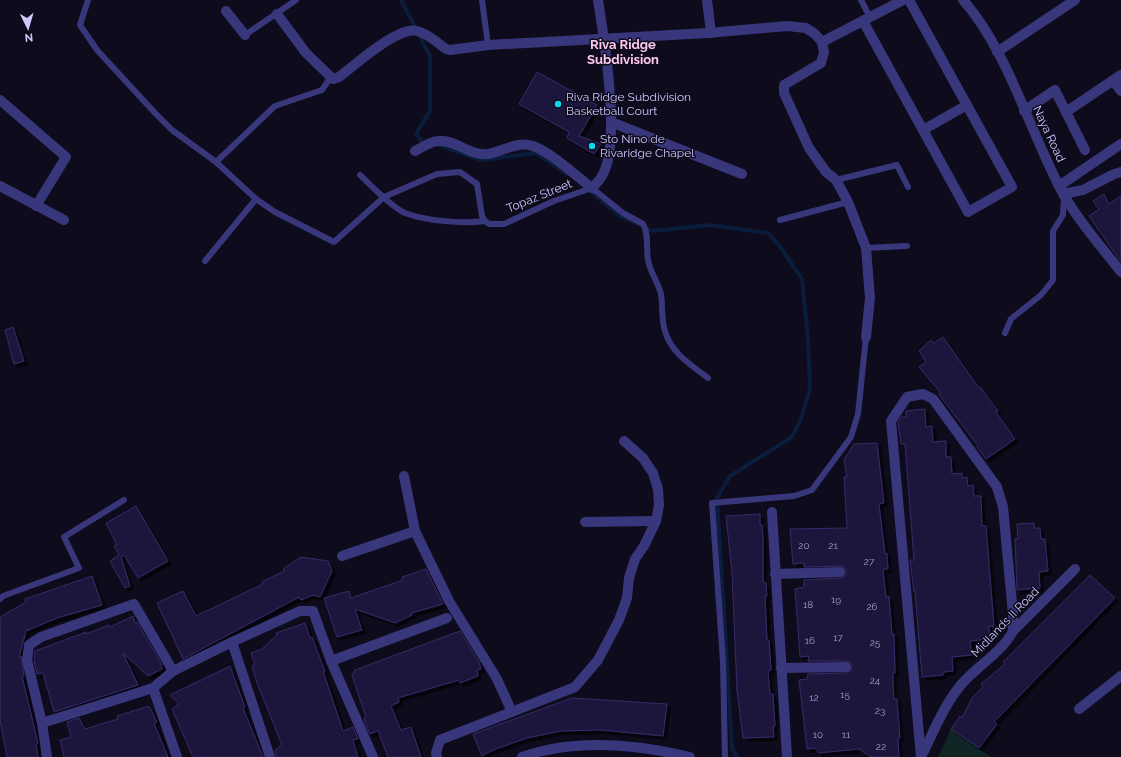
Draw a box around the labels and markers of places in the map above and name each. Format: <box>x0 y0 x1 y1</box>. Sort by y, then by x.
place label: Riva Ridge Subdivision Basketball Court <box>566 90 691 118</box>
marker: Riva Ridge Subdivision Basketball Court <box>553 99 563 109</box>
place label: Sto Nino de Rivaridge Chapel <box>600 132 695 160</box>
marker: Sto Nino de Rivaridge Chapel <box>587 141 597 151</box>

